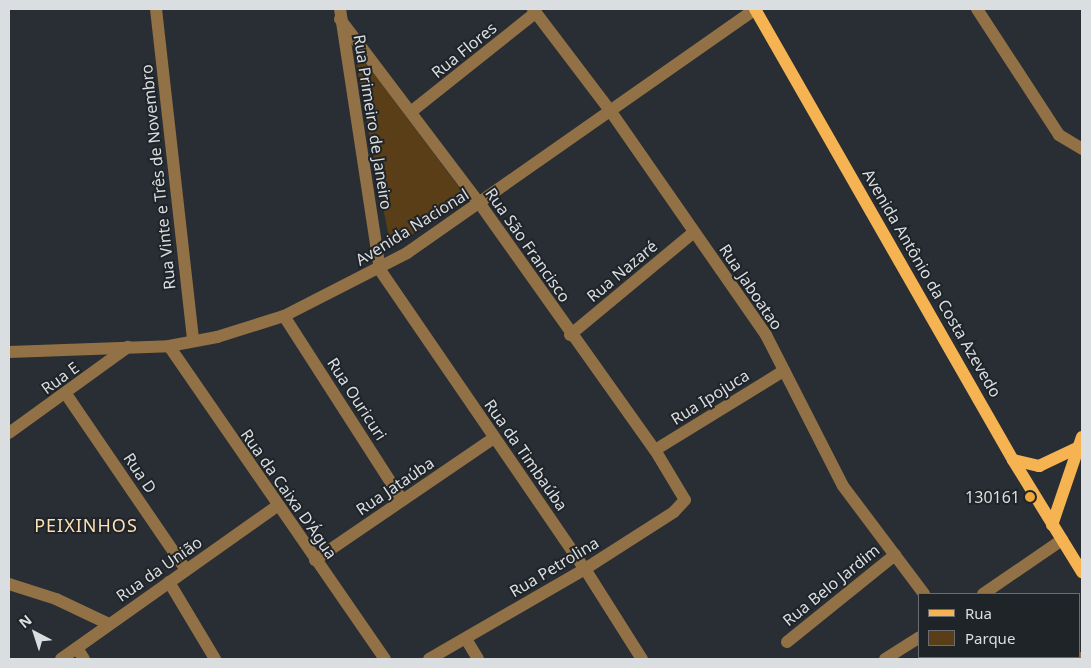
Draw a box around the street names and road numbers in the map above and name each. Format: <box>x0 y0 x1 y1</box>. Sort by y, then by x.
street label: Rua Flores <box>428 18 500 82</box>
street label: Rua Primeiro de Janeiro <box>350 33 396 211</box>
street label: Rua Vinte e Três de Novembro <box>137 63 179 291</box>
street label: Avenida Antônio da Costa Azevedo <box>859 166 1005 400</box>
street label: Avenida Nacional <box>352 184 472 270</box>
street label: Rua São Francisco <box>481 184 575 306</box>
street label: Rua Nazaré <box>583 236 661 306</box>
street label: Rua Jaboatao <box>715 240 787 334</box>
street label: Rua Ouricuri <box>323 354 391 444</box>
street label: Rua E <box>37 358 83 398</box>
street label: Rua Ipojuca <box>667 365 753 429</box>
street label: Rua da Timbaúba <box>480 396 572 514</box>
street label: Rua da Caixa D'Água <box>237 425 341 563</box>
street label: Rua D <box>120 449 160 497</box>
street label: Rua Jataúba <box>352 453 438 519</box>
street label: Rua da União <box>112 532 206 606</box>
street label: Rua Petrolina <box>506 533 602 601</box>
street label: Rua Belo Jardim <box>779 540 883 630</box>

